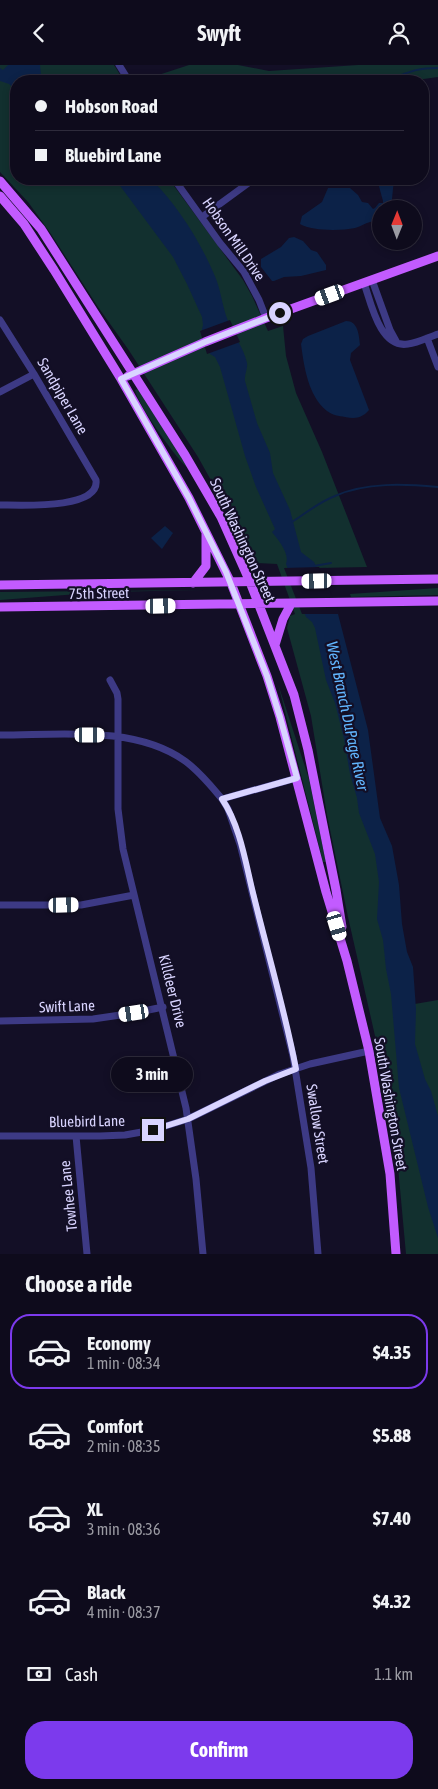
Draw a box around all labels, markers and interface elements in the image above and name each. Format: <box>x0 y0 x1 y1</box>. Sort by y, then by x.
icon: back <box>25 19 53 47</box>
icon: person <box>385 19 413 47</box>
text: Swyft <box>197 20 241 46</box>
text: Hobson Road <box>65 95 158 117</box>
text: Bluebird Lane <box>65 144 161 166</box>
street label: Hobson Mill Drive <box>199 194 269 284</box>
north arrow <box>372 200 422 250</box>
map controls <box>372 200 422 250</box>
car <box>313 283 346 307</box>
route start <box>269 302 291 324</box>
street label: Sandpiper Lane <box>34 355 92 437</box>
street label: South Washington Street <box>207 475 279 605</box>
car <box>301 573 332 589</box>
street label: 75th Street <box>69 584 129 602</box>
car <box>145 598 176 614</box>
water label: West Branch DuPage River <box>322 640 373 794</box>
car <box>75 728 105 743</box>
car <box>48 897 79 913</box>
car <box>325 909 348 943</box>
street label: Killdeer Drive <box>156 953 190 1030</box>
street label: Swift Lane <box>39 997 95 1015</box>
car <box>118 1003 149 1023</box>
street label: South Washington Street <box>371 1036 411 1172</box>
callout: 3 min <box>112 1057 194 1093</box>
text: 3 min <box>136 1065 168 1083</box>
street label: Swallow Street <box>303 1083 333 1165</box>
street label: Bluebird Lane <box>49 1112 125 1130</box>
route end <box>142 1119 164 1141</box>
street label: Towhee Lane <box>56 1159 80 1232</box>
text: Choose a ride <box>25 1271 132 1297</box>
icon: car <box>27 1329 72 1374</box>
text: Economy <box>87 1332 151 1354</box>
text: $4.35 <box>373 1341 411 1363</box>
text: 1 min · 08:34 <box>87 1354 160 1372</box>
icon: car <box>27 1412 72 1457</box>
text: Comfort <box>87 1415 143 1437</box>
text: $5.88 <box>373 1424 411 1446</box>
text: 2 min · 08:35 <box>87 1437 160 1455</box>
icon: car <box>27 1495 72 1540</box>
text: XL <box>87 1498 103 1520</box>
text: $7.40 <box>373 1507 411 1529</box>
text: 3 min · 08:36 <box>87 1520 160 1538</box>
icon: car <box>27 1578 72 1623</box>
text: Black <box>87 1581 125 1603</box>
text: $4.32 <box>373 1590 411 1612</box>
text: 4 min · 08:37 <box>87 1603 160 1621</box>
icon: cash <box>25 1660 53 1688</box>
text: Cash <box>65 1663 98 1685</box>
text: 1.1 km <box>374 1665 413 1683</box>
button: Confirm <box>25 1721 413 1779</box>

